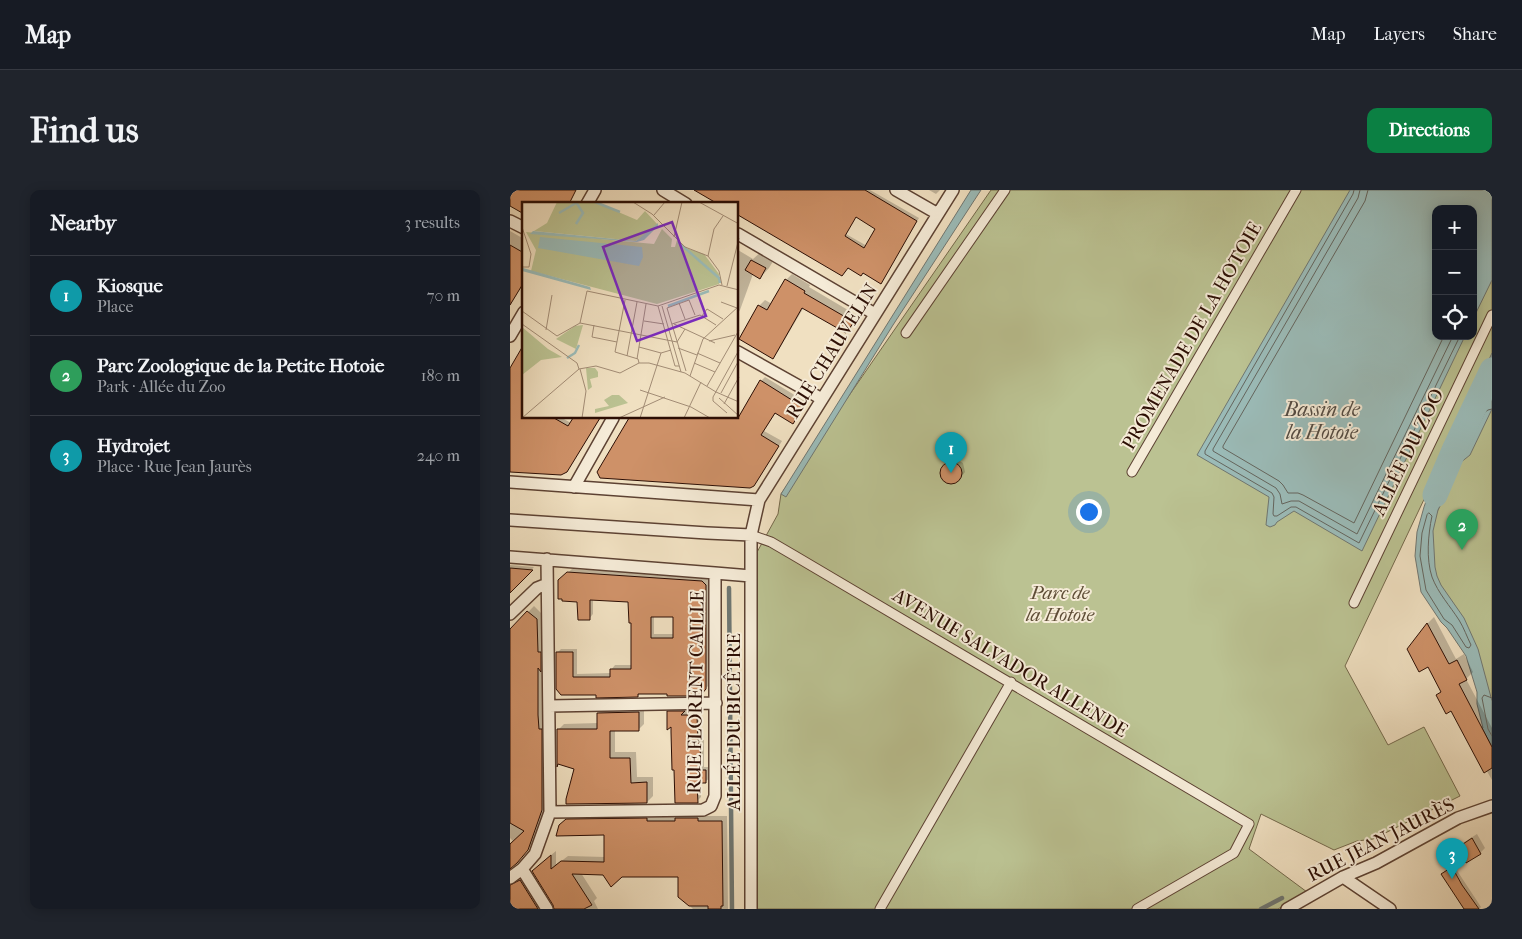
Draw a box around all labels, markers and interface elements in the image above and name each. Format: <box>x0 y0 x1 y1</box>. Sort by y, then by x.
text: Map <box>25 21 71 49</box>
text: Map <box>1311 24 1345 45</box>
text: Layers <box>1373 24 1425 45</box>
text: Share <box>1453 24 1497 45</box>
button: Directions <box>1367 108 1492 153</box>
text: Find us <box>30 110 139 151</box>
inset map <box>522 202 739 419</box>
map controls <box>1432 205 1477 340</box>
button: + <box>1432 205 1477 250</box>
text: Nearby <box>50 211 116 235</box>
text: 3 results <box>404 213 460 232</box>
street label: PROMENADE DE LA HOTOIE <box>1118 218 1267 454</box>
button: − <box>1432 250 1477 295</box>
text: Kiosque <box>97 275 163 297</box>
street label: RUE CHAUVELIN <box>782 279 883 423</box>
text: 1 <box>63 286 69 305</box>
text: 70 m <box>427 286 460 305</box>
button: locate <box>1432 295 1477 340</box>
text: Place <box>97 297 133 316</box>
text: Parc Zoologique de la Petite Hotoie <box>97 355 384 377</box>
text: 2 <box>62 366 70 385</box>
text: 180 m <box>421 366 460 385</box>
text: Park · Allée du Zoo <box>97 377 225 396</box>
street label: ALLÉE DU ZOO <box>1367 385 1448 520</box>
water label: Bassin de la Hotoie <box>1283 398 1361 444</box>
pin: 1 <box>935 432 967 473</box>
text: Hydrojet <box>97 435 170 457</box>
text: 3 <box>63 446 69 465</box>
text: 240 m <box>417 446 460 465</box>
text: Place · Rue Jean Jaurès <box>97 457 252 476</box>
your location <box>1076 499 1102 525</box>
pin: 2 <box>1446 509 1478 550</box>
park label: Parc de la Hotoie <box>1025 582 1095 626</box>
street label: AVENUE SALVADOR ALLENDE <box>888 584 1132 742</box>
street label: RUE FLORENT CAILLE <box>683 590 709 794</box>
street label: ALLÉE DU BICÊTRE <box>723 633 745 812</box>
street label: RUE JEAN JAURÈS <box>1304 793 1458 887</box>
pin: 3 <box>1436 838 1468 879</box>

